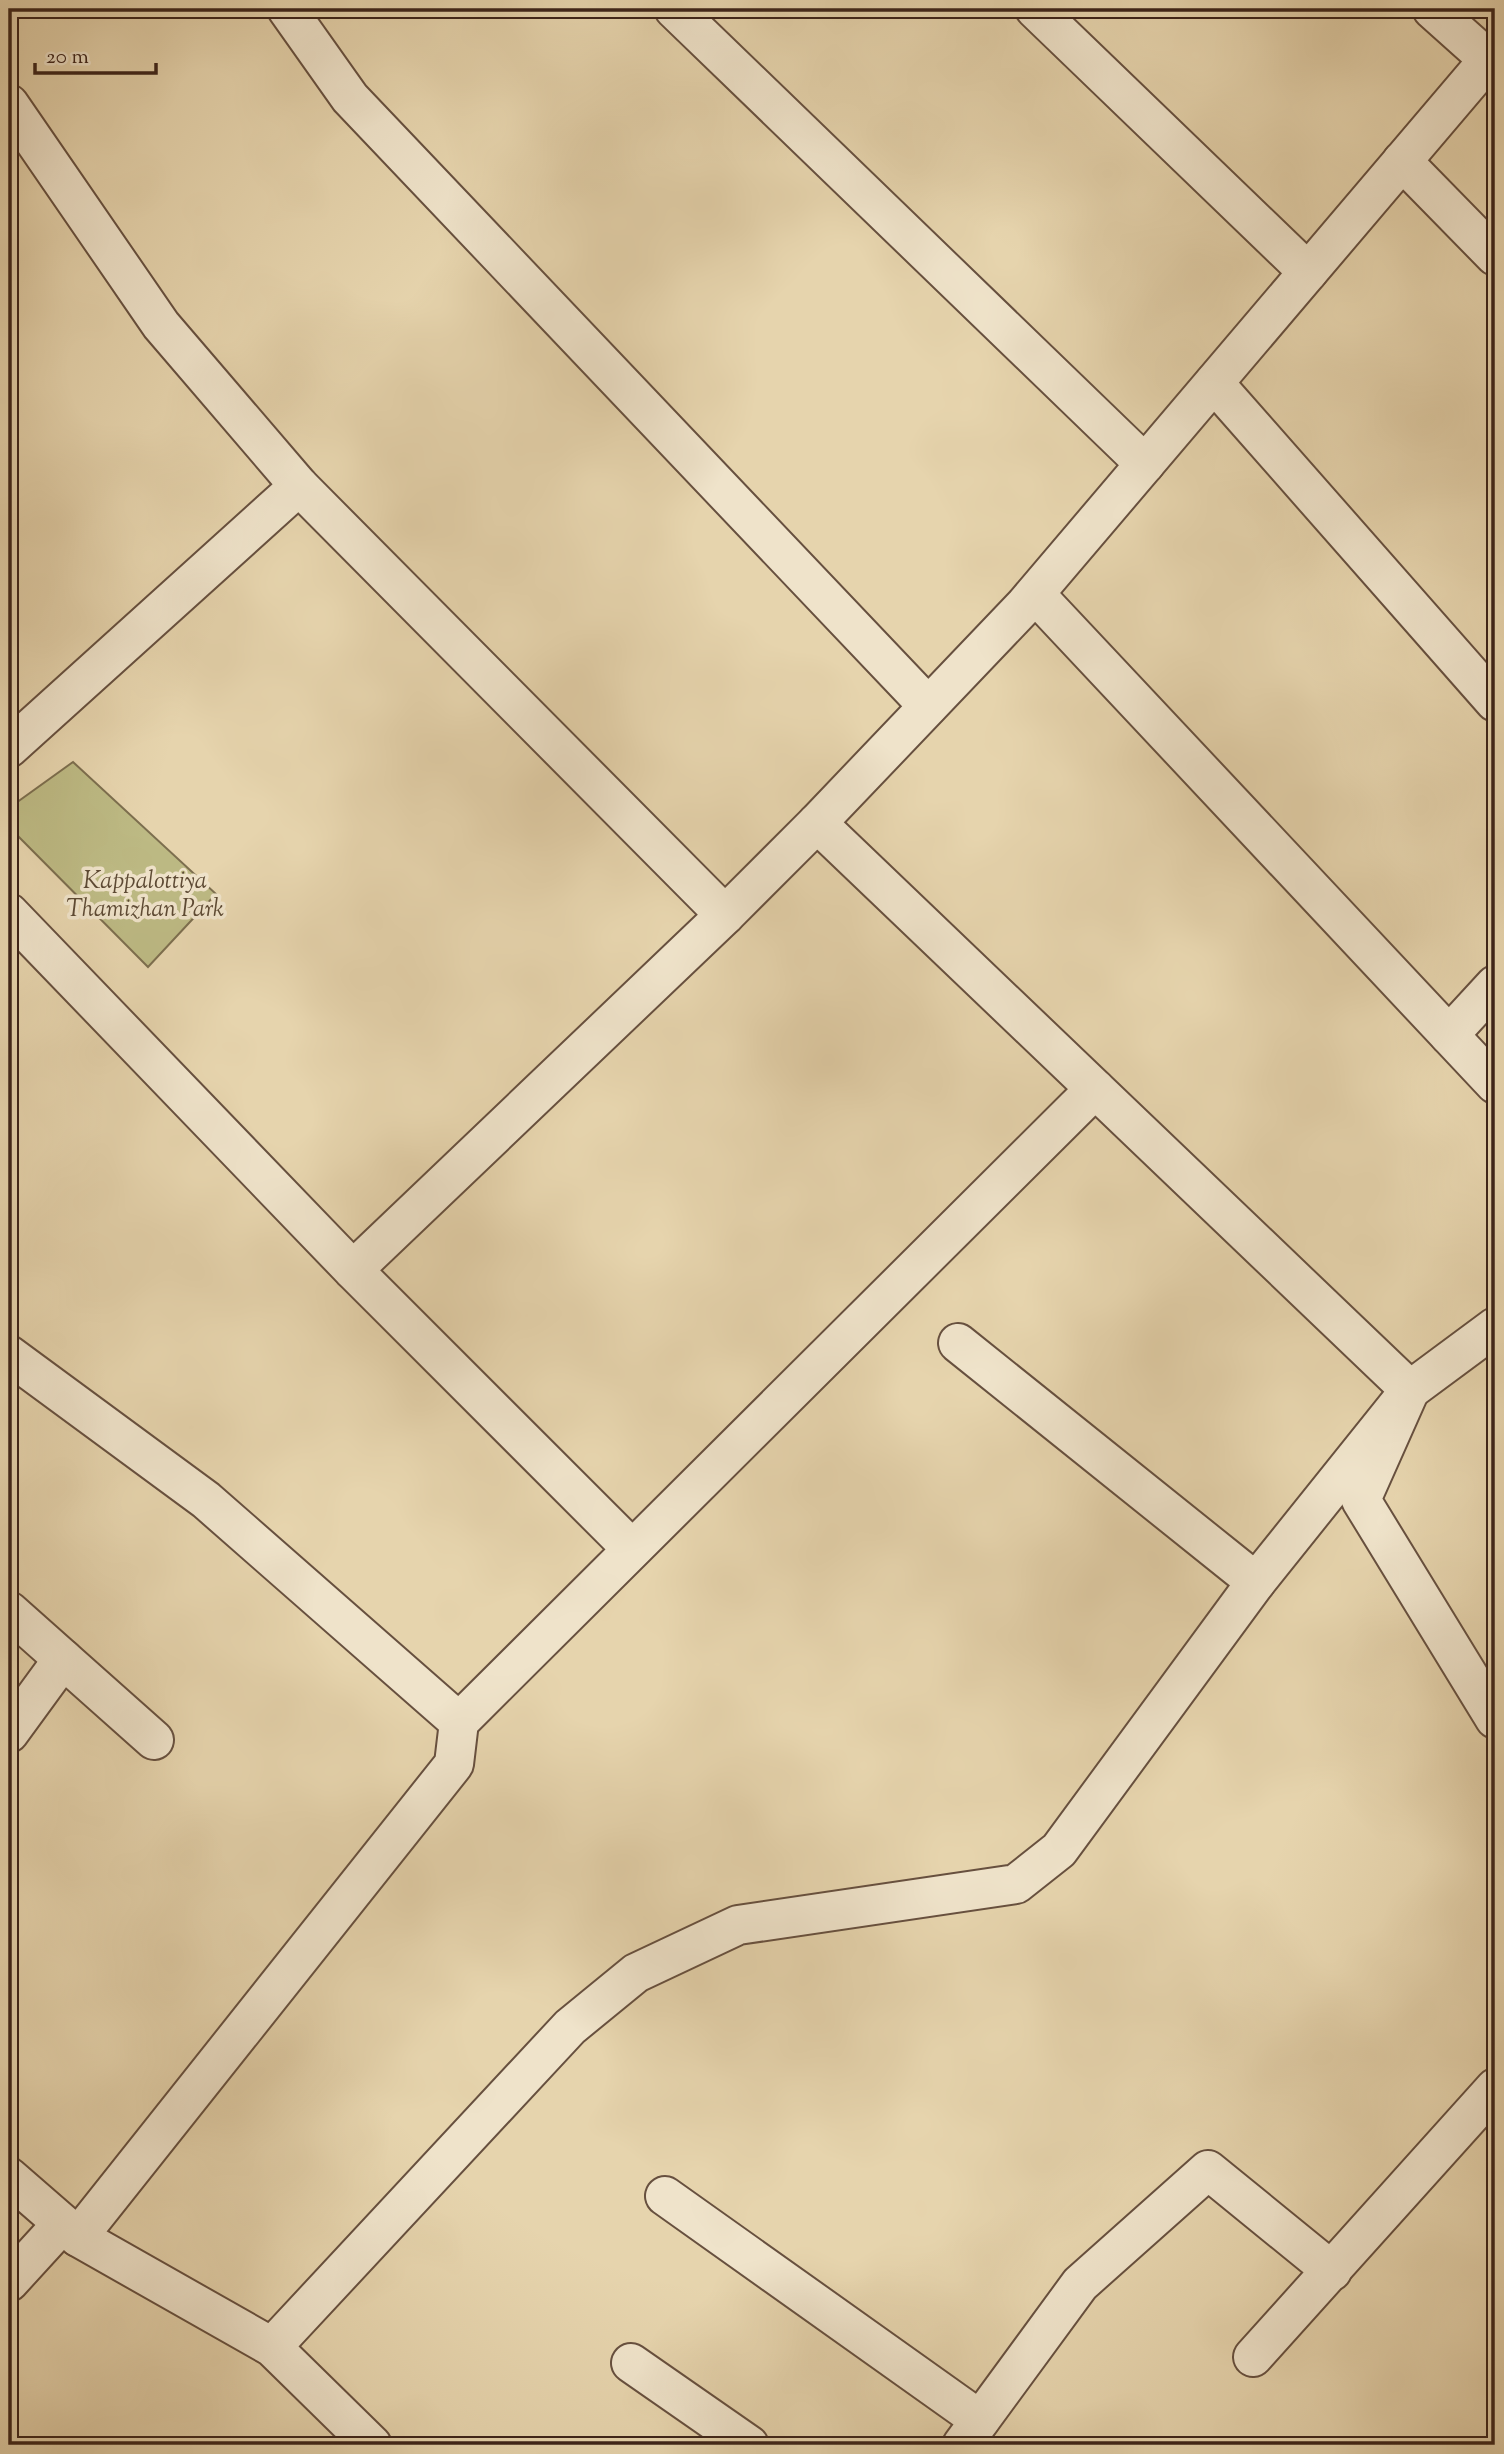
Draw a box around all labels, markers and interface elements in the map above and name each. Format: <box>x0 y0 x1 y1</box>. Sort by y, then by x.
scale bar <box>35 32 156 76</box>
text: 20 m <box>46 43 89 73</box>
park label: Kappalottiya Thamizhan Park <box>66 865 224 927</box>

